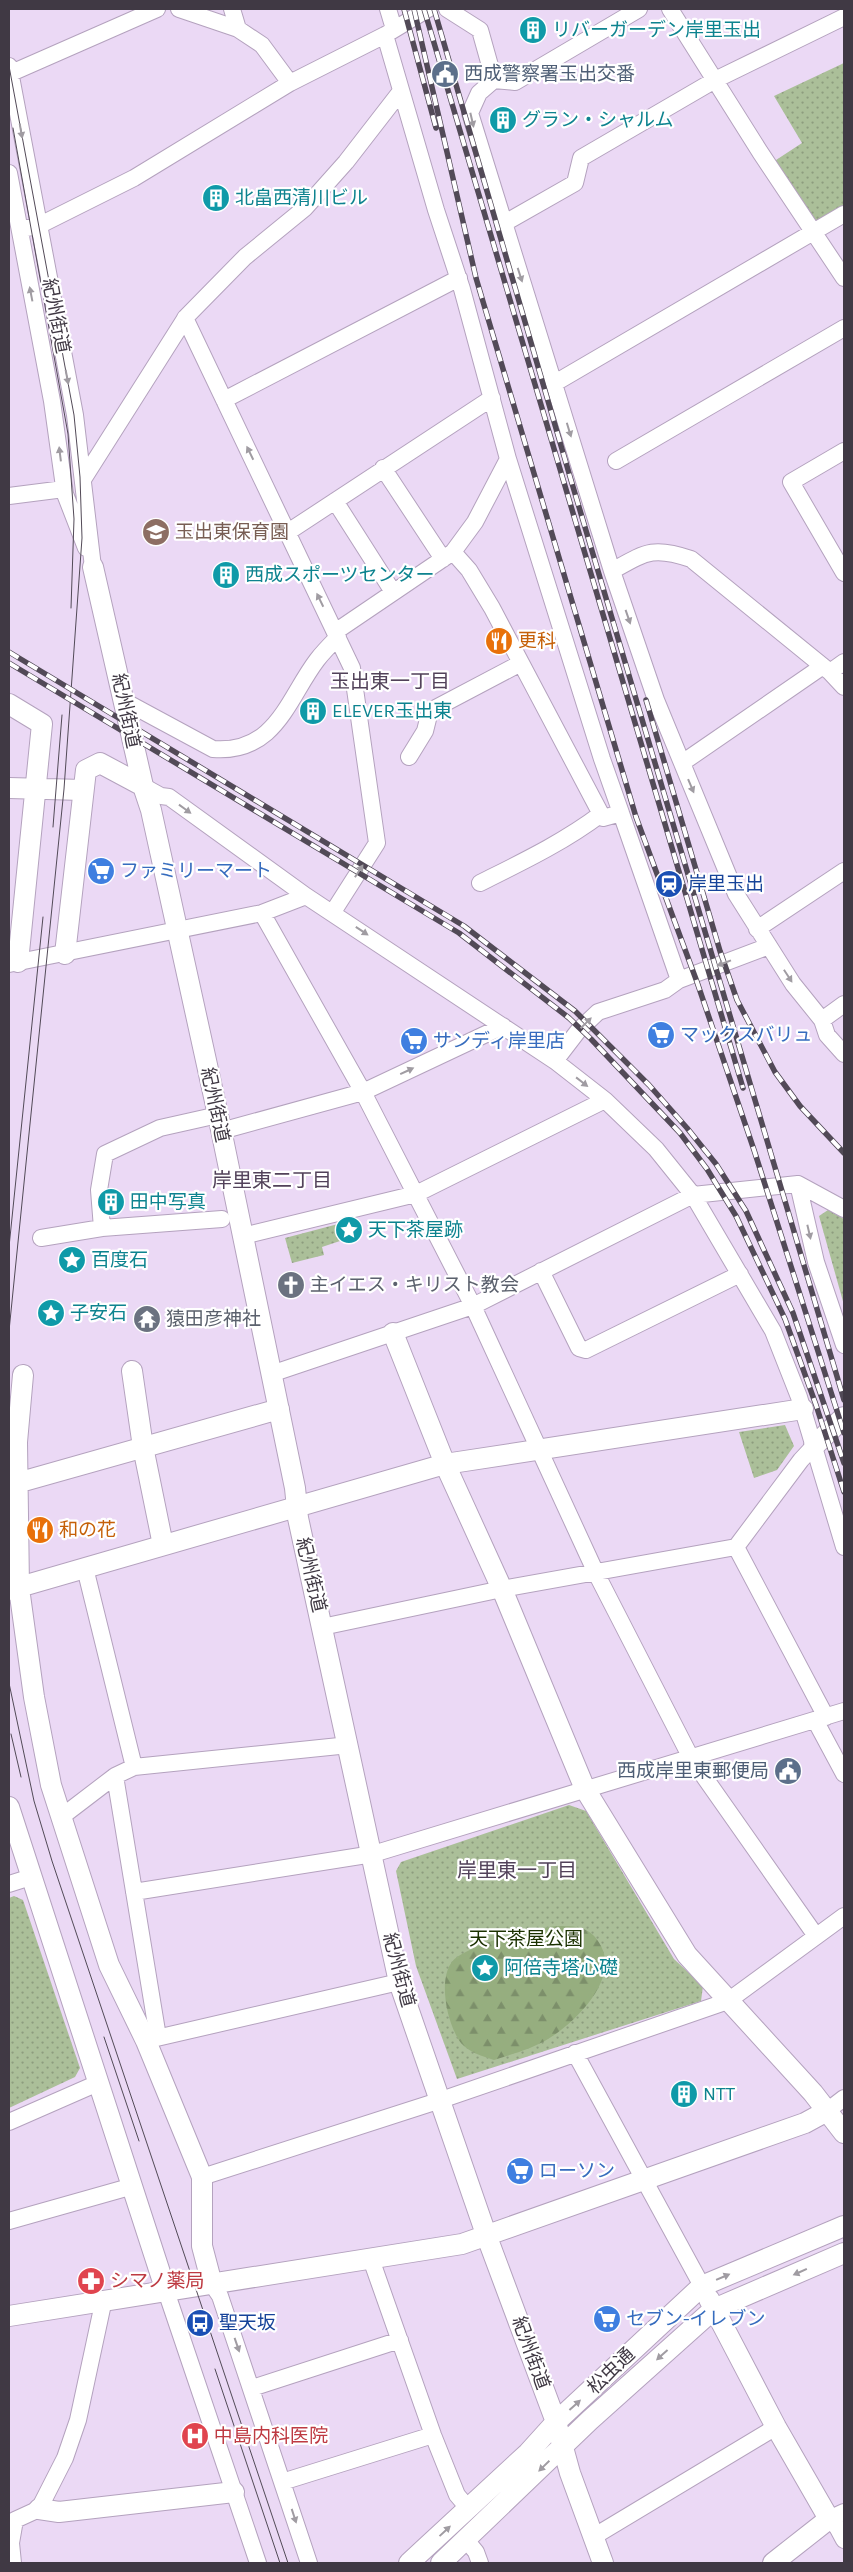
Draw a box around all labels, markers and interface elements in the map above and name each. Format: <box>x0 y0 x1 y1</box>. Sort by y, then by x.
building icon: リバーガーデン岸里玉出 <box>518 15 548 45</box>
place label: リバーガーデン岸里玉出 <box>552 19 761 41</box>
public building icon: 西成警察署玉出交番 <box>430 59 460 89</box>
place label: 西成警察署玉出交番 <box>464 63 635 85</box>
building icon: グラン・シャルム <box>488 105 518 135</box>
place label: グラン・シャルム <box>522 109 674 131</box>
one-way arrow <box>469 112 477 128</box>
one-way arrow <box>17 124 25 140</box>
building icon: 北畠西清川ビル <box>201 183 231 213</box>
place label: 北畠西清川ビル <box>235 187 368 209</box>
one-way arrow <box>516 268 524 283</box>
street label: 紀州街道 <box>38 277 74 355</box>
one-way arrow <box>27 285 35 301</box>
one-way arrow <box>64 369 72 385</box>
one-way arrow <box>566 423 574 438</box>
one-way arrow <box>56 445 64 461</box>
one-way arrow <box>245 446 253 460</box>
school or university icon: 玉出東保育園 <box>141 517 171 547</box>
place label: 玉出東保育園 <box>175 521 289 543</box>
building icon: 西成スポーツセンター <box>211 560 241 590</box>
place label: 西成スポーツセンター <box>245 564 435 586</box>
one-way arrow <box>316 593 324 607</box>
one-way arrow <box>624 610 632 625</box>
restaurant icon: 更科 <box>484 626 514 656</box>
place label: 更科 <box>518 630 556 652</box>
district label: 玉出東一丁目 <box>330 670 450 693</box>
street label: 紀州街道 <box>107 672 145 750</box>
building icon: ELEVER玉出東 <box>298 696 328 726</box>
place label: ELEVER玉出東 <box>332 700 452 722</box>
one-way arrow <box>688 778 696 793</box>
one-way arrow <box>178 804 192 814</box>
supermarket icon: ファミリーマート <box>86 856 116 886</box>
place label: ファミリーマート <box>120 860 272 882</box>
one-way arrow <box>354 864 364 877</box>
station icon: 岸里玉出 <box>654 869 684 899</box>
place label: 岸里玉出 <box>688 873 764 895</box>
one-way arrow <box>355 926 368 936</box>
one-way arrow <box>716 959 731 967</box>
one-way arrow <box>784 970 793 983</box>
one-way arrow <box>580 1017 592 1029</box>
supermarket icon: マックスバリュ <box>646 1020 676 1050</box>
place label: マックスバリュ <box>680 1024 812 1046</box>
supermarket icon: サンディ岸里店 <box>399 1026 429 1056</box>
place label: サンディ岸里店 <box>433 1030 565 1052</box>
street label: 紀州街道 <box>196 1066 234 1144</box>
one-way arrow <box>400 1067 414 1075</box>
one-way arrow <box>576 1077 589 1088</box>
district label: 岸里東二丁目 <box>212 1169 332 1192</box>
building icon: 田中写真 <box>96 1187 126 1217</box>
place label: 田中写真 <box>130 1191 206 1213</box>
place icon: 天下茶屋跡 <box>334 1215 364 1245</box>
place label: 天下茶屋跡 <box>368 1219 463 1241</box>
one-way arrow <box>805 1224 813 1239</box>
place icon: 百度石 <box>57 1245 87 1275</box>
place label: 百度石 <box>91 1249 148 1271</box>
church icon: 主イエス・キリスト教会 <box>276 1270 306 1300</box>
place label: 主イエス・キリスト教会 <box>310 1274 519 1296</box>
place icon: 子安石 <box>36 1298 66 1328</box>
place label: 子安石 <box>70 1302 127 1324</box>
temple icon: 猿田彦神社 <box>132 1304 162 1334</box>
place label: 猿田彦神社 <box>166 1308 261 1330</box>
restaurant icon: 和の花 <box>25 1515 55 1545</box>
place label: 和の花 <box>59 1519 116 1541</box>
street label: 紀州街道 <box>292 1535 330 1615</box>
public building icon: 西成岸里東郵便局 <box>773 1756 803 1786</box>
place label: 西成岸里東郵便局 <box>617 1760 769 1782</box>
district label: 岸里東一丁目 <box>457 1859 577 1882</box>
park label: 天下茶屋公園 <box>469 1928 583 1950</box>
street label: 紀州街道 <box>379 1930 419 2010</box>
place icon: 阿倍寺塔心礎 <box>470 1953 500 1983</box>
place label: 阿倍寺塔心礎 <box>504 1957 618 1979</box>
building icon: NTT <box>669 2079 699 2109</box>
place label: NTT <box>703 2083 736 2105</box>
supermarket icon: ローソン <box>505 2156 535 2186</box>
place label: ローソン <box>539 2160 615 2182</box>
pharmacy icon: シマノ薬局 <box>76 2266 106 2296</box>
one-way arrow <box>793 2269 807 2277</box>
place label: シマノ薬局 <box>110 2270 204 2292</box>
one-way arrow <box>716 2273 731 2281</box>
supermarket icon: セブン-イレブン <box>592 2304 622 2334</box>
bus stop icon: 聖天坂 <box>185 2308 215 2338</box>
place label: セブン-イレブン <box>626 2308 766 2330</box>
place label: 聖天坂 <box>219 2312 276 2334</box>
street label: 紀州街道 <box>508 2314 554 2392</box>
one-way arrow <box>234 2338 241 2353</box>
street label: 松虫通 <box>583 2343 639 2399</box>
one-way arrow <box>656 2350 669 2361</box>
one-way arrow <box>568 2400 581 2411</box>
hospital icon: 中島内科医院 <box>180 2421 210 2451</box>
place label: 中島内科医院 <box>214 2425 328 2447</box>
one-way arrow <box>538 2460 550 2472</box>
one-way arrow <box>290 2509 298 2524</box>
one-way arrow <box>439 2525 452 2536</box>

